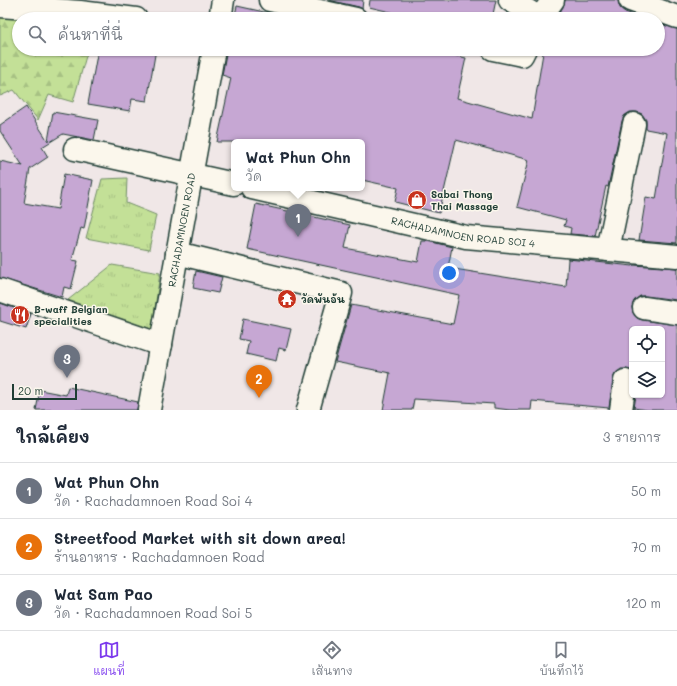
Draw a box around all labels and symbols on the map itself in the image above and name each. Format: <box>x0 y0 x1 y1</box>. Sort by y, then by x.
street label: RACHADAMNOEN ROAD <box>164 172 199 288</box>
place label: Sabai Thong Thai Massage <box>431 187 498 213</box>
shop icon: Sabai Thong Thai Massage <box>406 189 428 211</box>
pin: 1 <box>285 204 311 237</box>
street label: RACHADAMNOEN ROAD SOI 4 <box>390 213 536 250</box>
your location <box>439 263 459 283</box>
temple icon: วัดพันอ้น <box>276 288 298 310</box>
place label: วัดพันอ้น <box>301 292 346 306</box>
place label: B-waff Belgian specialities <box>34 302 108 328</box>
restaurant icon: B-waff Belgian specialities <box>9 304 31 326</box>
pin: 3 <box>54 345 80 378</box>
pin: 2 <box>246 365 272 398</box>
scale bar <box>12 382 77 401</box>

